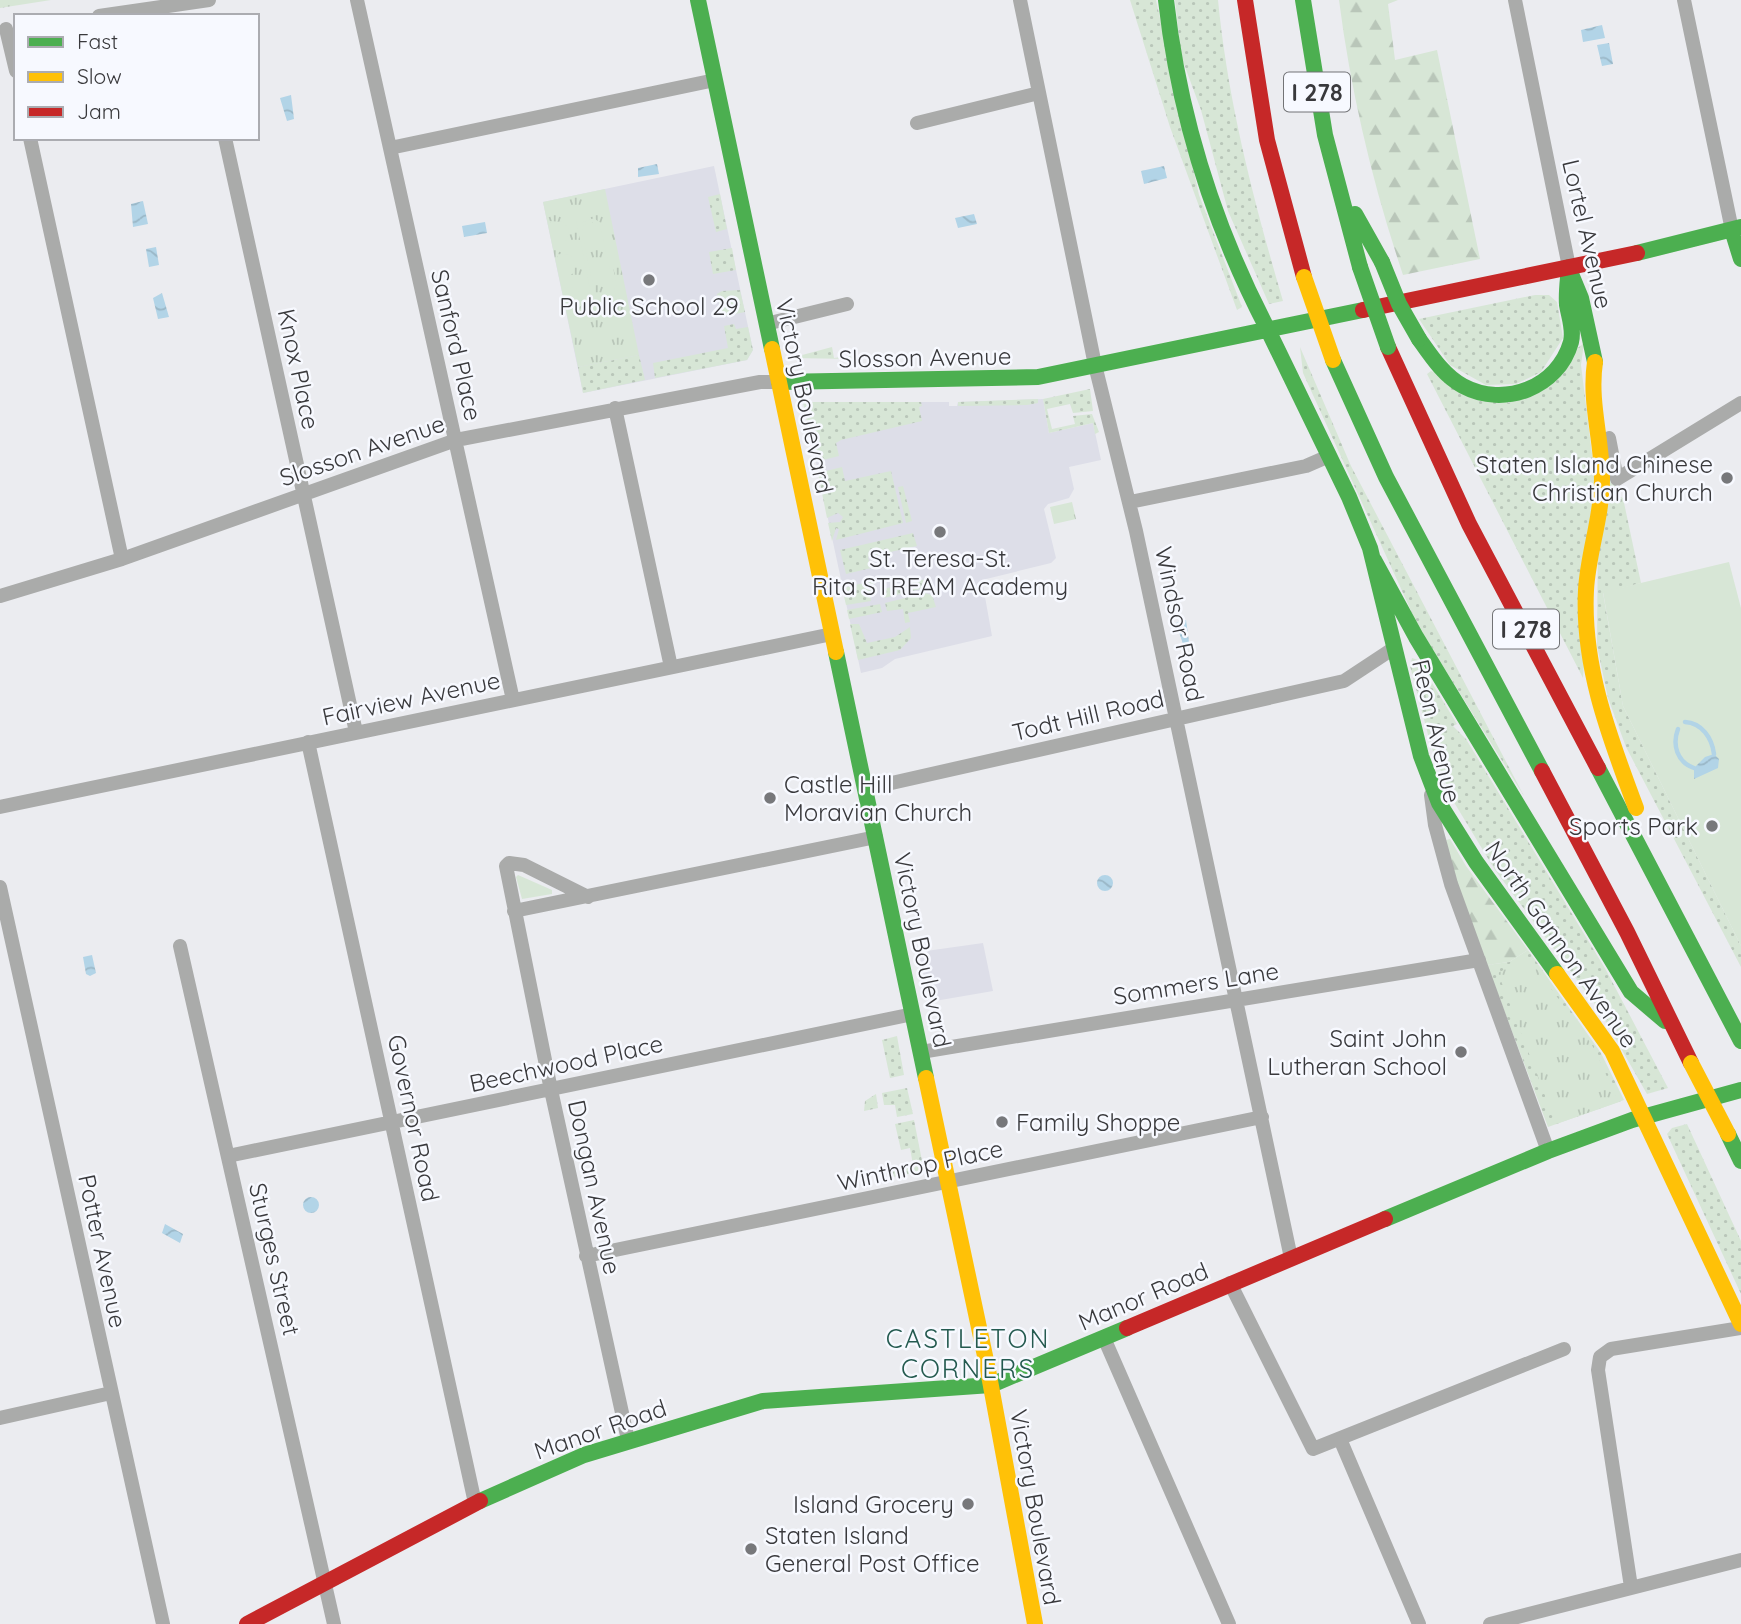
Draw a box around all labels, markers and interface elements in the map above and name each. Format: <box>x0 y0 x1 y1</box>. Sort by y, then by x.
legend <box>14 14 259 140</box>
text: Fast <box>77 28 118 54</box>
text: Slow <box>77 63 122 89</box>
road number: I 278 <box>1284 72 1350 111</box>
text: Jam <box>77 98 121 124</box>
street label: Lortel Avenue <box>1556 156 1620 312</box>
street label: Sanford Place <box>425 266 489 424</box>
marker: Public School 29 <box>641 272 657 288</box>
place label: Public School 29 <box>559 291 739 321</box>
street label: Victory Boulevard <box>770 296 840 496</box>
street label: Knox Place <box>272 306 326 432</box>
street label: Slosson Avenue <box>838 340 1012 374</box>
street label: Slosson Avenue <box>275 408 449 492</box>
place label: Staten Island Chinese Christian Church <box>1476 449 1713 507</box>
marker: Staten Island Chinese Christian Church <box>1719 470 1735 486</box>
marker: St. Teresa-St. Rita STREAM Academy <box>932 524 948 540</box>
place label: St. Teresa-St. Rita STREAM Academy <box>812 543 1068 601</box>
street label: Windsor Road <box>1149 544 1211 704</box>
road number: I 278 <box>1493 610 1559 649</box>
street label: Reon Avenue <box>1406 656 1468 806</box>
street label: Fairview Avenue <box>319 664 503 732</box>
street label: Todt Hill Road <box>1009 683 1167 747</box>
place label: Castle Hill Moravian Church <box>784 769 972 827</box>
marker: Castle Hill Moravian Church <box>762 790 778 806</box>
place label: Sports Park <box>1569 811 1698 841</box>
marker: Sports Park <box>1704 818 1720 834</box>
street label: North Gannon Avenue <box>1479 835 1645 1053</box>
street label: Victory Boulevard <box>888 850 958 1050</box>
street label: Sommers Lane <box>1111 955 1281 1011</box>
place label: Saint John Lutheran School <box>1267 1023 1447 1081</box>
street label: Beechwood Place <box>466 1028 666 1098</box>
street label: Governor Road <box>382 1032 446 1204</box>
marker: Saint John Lutheran School <box>1453 1044 1469 1060</box>
street label: Dongan Avenue <box>562 1097 628 1277</box>
place label: Family Shoppe <box>1016 1107 1180 1137</box>
marker: Family Shoppe <box>994 1114 1010 1130</box>
street label: Winthrop Place <box>834 1133 1006 1197</box>
street label: Potter Avenue <box>72 1172 134 1330</box>
street label: Sturges Street <box>243 1180 307 1338</box>
street label: Manor Road <box>1074 1255 1212 1337</box>
district label: CASTLETON CORNERS <box>886 1322 1050 1385</box>
street label: Manor Road <box>530 1392 670 1466</box>
street label: Victory Boulevard <box>1004 1407 1068 1607</box>
place label: Island Grocery <box>793 1489 954 1519</box>
marker: Island Grocery <box>960 1496 976 1512</box>
place label: Staten Island General Post Office <box>765 1520 980 1578</box>
marker: Staten Island General Post Office <box>743 1541 759 1557</box>

